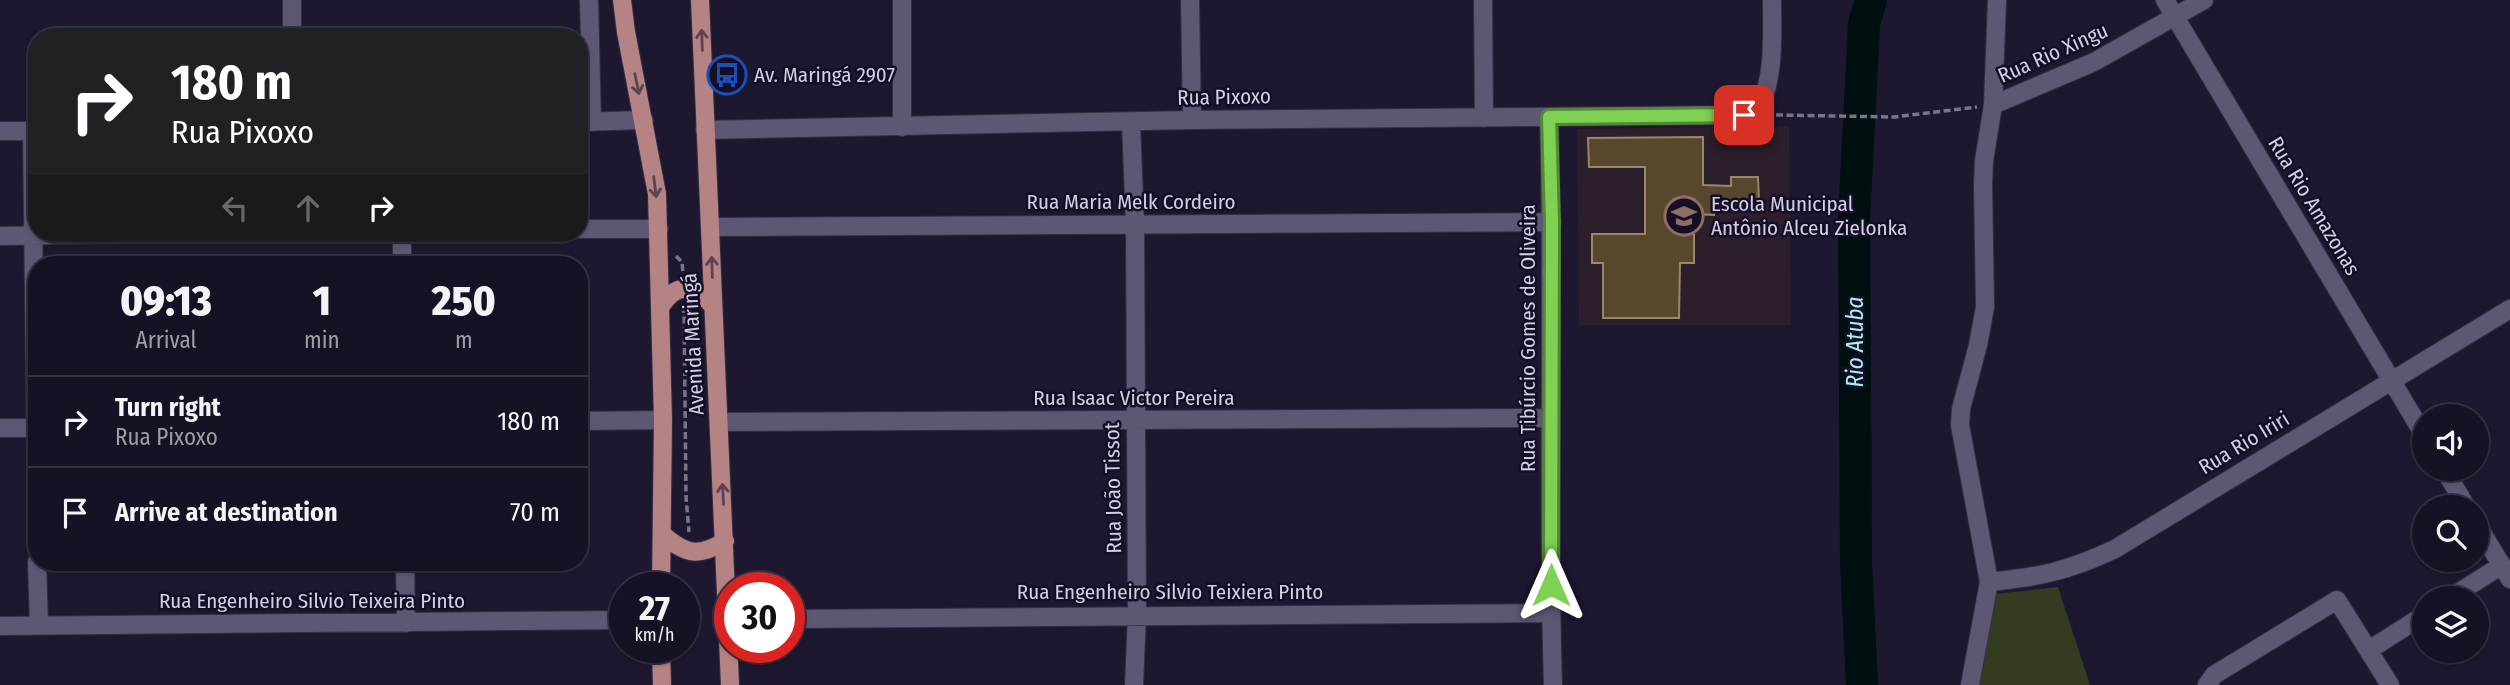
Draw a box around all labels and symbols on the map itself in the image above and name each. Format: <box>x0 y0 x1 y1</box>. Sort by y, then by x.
street label: Rua Rio Xingu <box>1994 17 2112 89</box>
one-way arrow <box>695 29 708 52</box>
bus stop icon: Av. Maringá 2907 <box>706 54 748 96</box>
place label: Av. Maringá 2907 <box>754 62 895 88</box>
one-way arrow <box>630 72 644 95</box>
street label: Rua Pixoxo <box>1177 83 1271 111</box>
pin <box>1714 85 1774 145</box>
street label: Rua Rio Amazonas <box>2262 132 2366 280</box>
one-way arrow <box>649 175 662 198</box>
street label: Rua Maria Melk Cordeiro <box>1026 189 1236 215</box>
place label: Escola Municipal Antônio Alceu Zielonka <box>1711 191 1907 241</box>
school or university icon: Escola Municipal Antônio Alceu Zielonka <box>1663 195 1705 237</box>
street label: Rua Tibúrcio Gomes de Oliveira <box>1515 204 1541 472</box>
one-way arrow <box>705 256 718 279</box>
street label: Avenida Maringá <box>676 272 710 416</box>
water label: Rio Atuba <box>1841 296 1869 388</box>
street label: Rua Isaac Victor Pereira <box>1033 385 1235 411</box>
street label: Rua Rio Iriri <box>2194 406 2294 480</box>
street label: Rua João Tissot <box>1099 422 1127 554</box>
one-way arrow <box>716 483 729 506</box>
position arrow <box>1514 548 1588 622</box>
speed limit sign: 30 <box>714 572 805 663</box>
street label: Rua Engenheiro Silvio Teixiera Pinto <box>1017 579 1323 605</box>
street label: Rua Engenheiro Silvio Teixeira Pinto <box>159 588 465 614</box>

